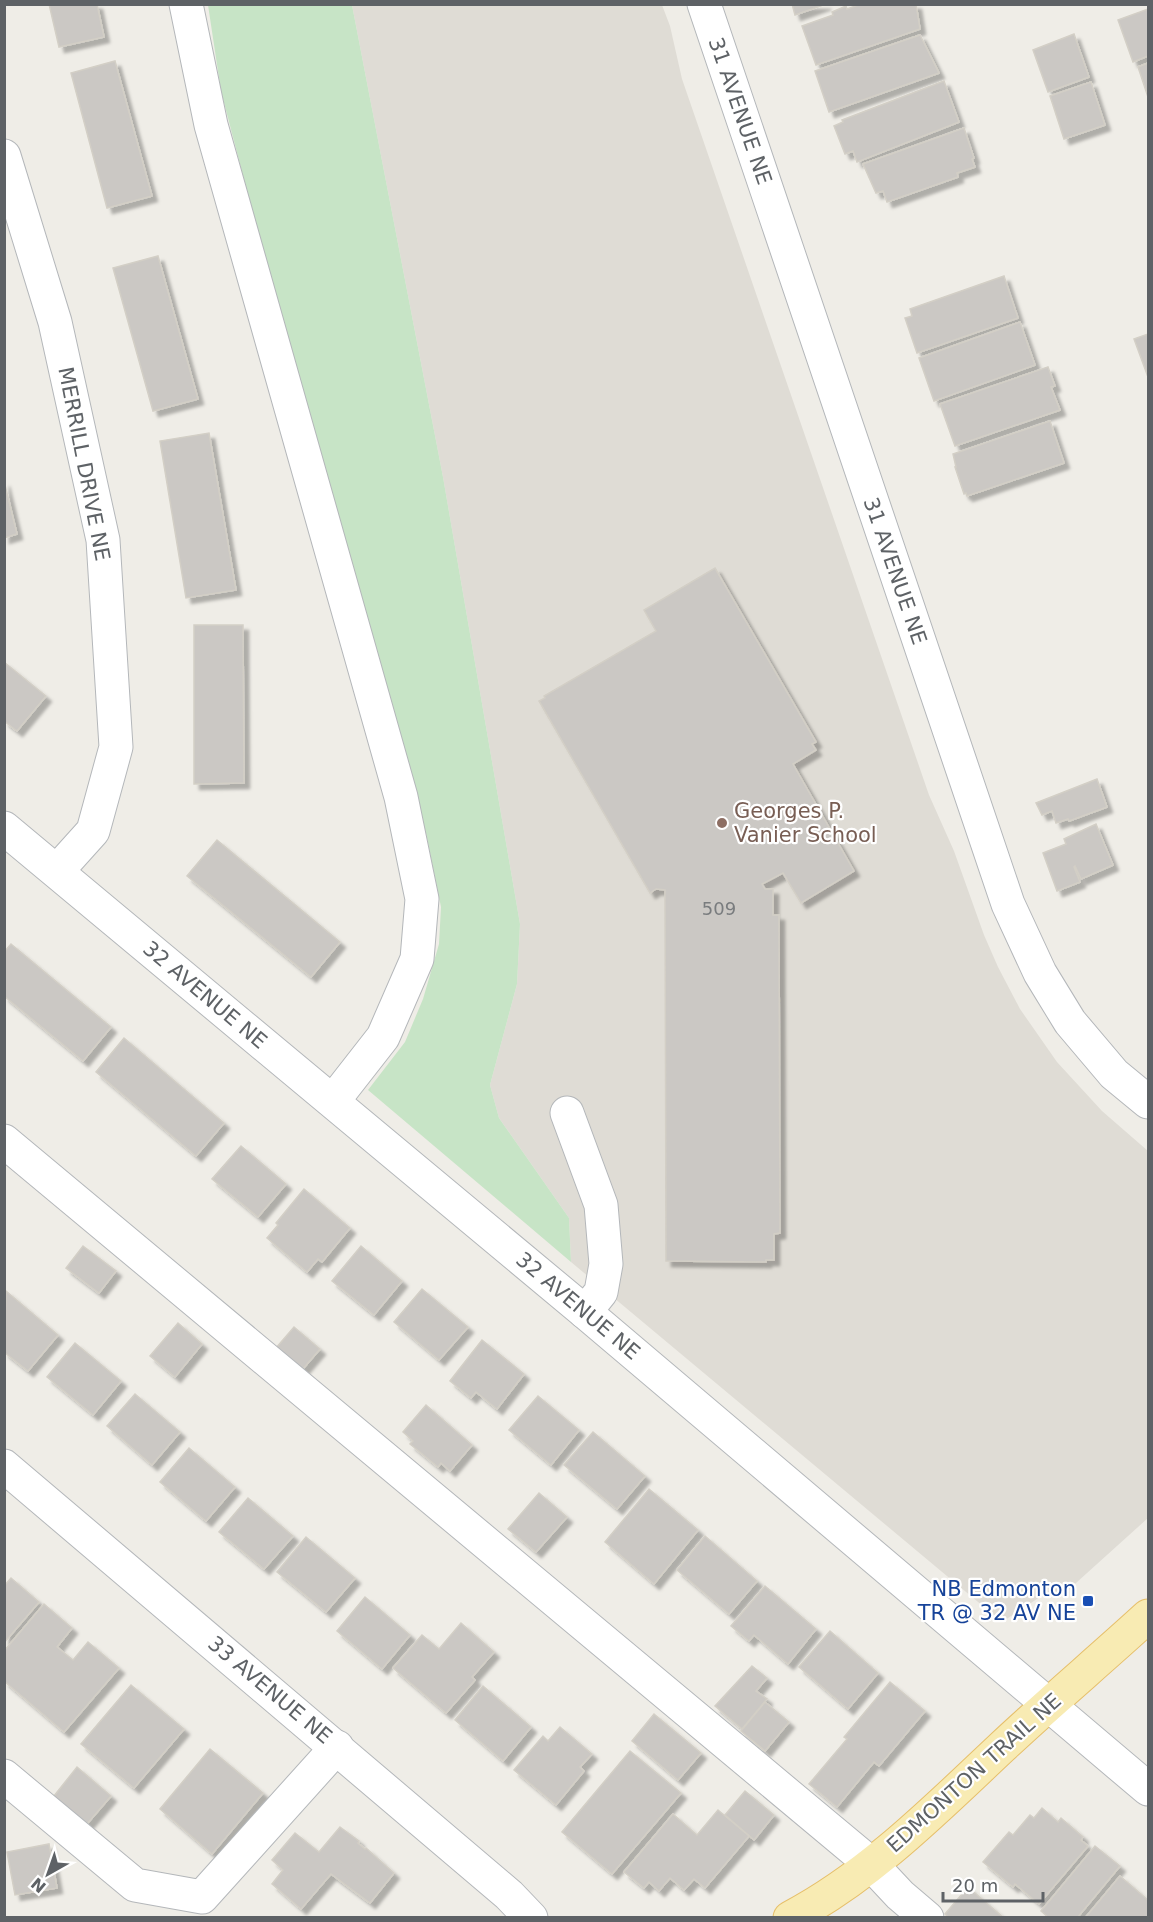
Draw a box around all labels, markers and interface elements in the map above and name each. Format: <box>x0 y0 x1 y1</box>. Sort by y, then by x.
street label: 31 AVENUE NE <box>704 34 776 188</box>
street label: MERRILL DRIVE NE <box>53 365 115 563</box>
street label: 31 AVENUE NE <box>859 494 931 648</box>
place label: Georges P. Vanier School <box>734 799 877 847</box>
marker: Georges P. Vanier School <box>715 816 729 830</box>
house number: 509 <box>702 898 736 919</box>
street label: 32 AVENUE NE <box>138 936 272 1054</box>
street label: 32 AVENUE NE <box>511 1247 645 1365</box>
place label: NB Edmonton TR @ 32 AV NE <box>917 1577 1076 1625</box>
marker: NB Edmonton TR @ 32 AV NE <box>1081 1594 1095 1608</box>
street label: 33 AVENUE NE <box>203 1631 337 1749</box>
street label: EDMONTON TRAIL NE <box>882 1688 1066 1858</box>
north arrow <box>18 1844 78 1904</box>
scale bar <box>943 1865 1044 1903</box>
text: N <box>27 1874 50 1897</box>
text: 20 m <box>952 1875 998 1896</box>

